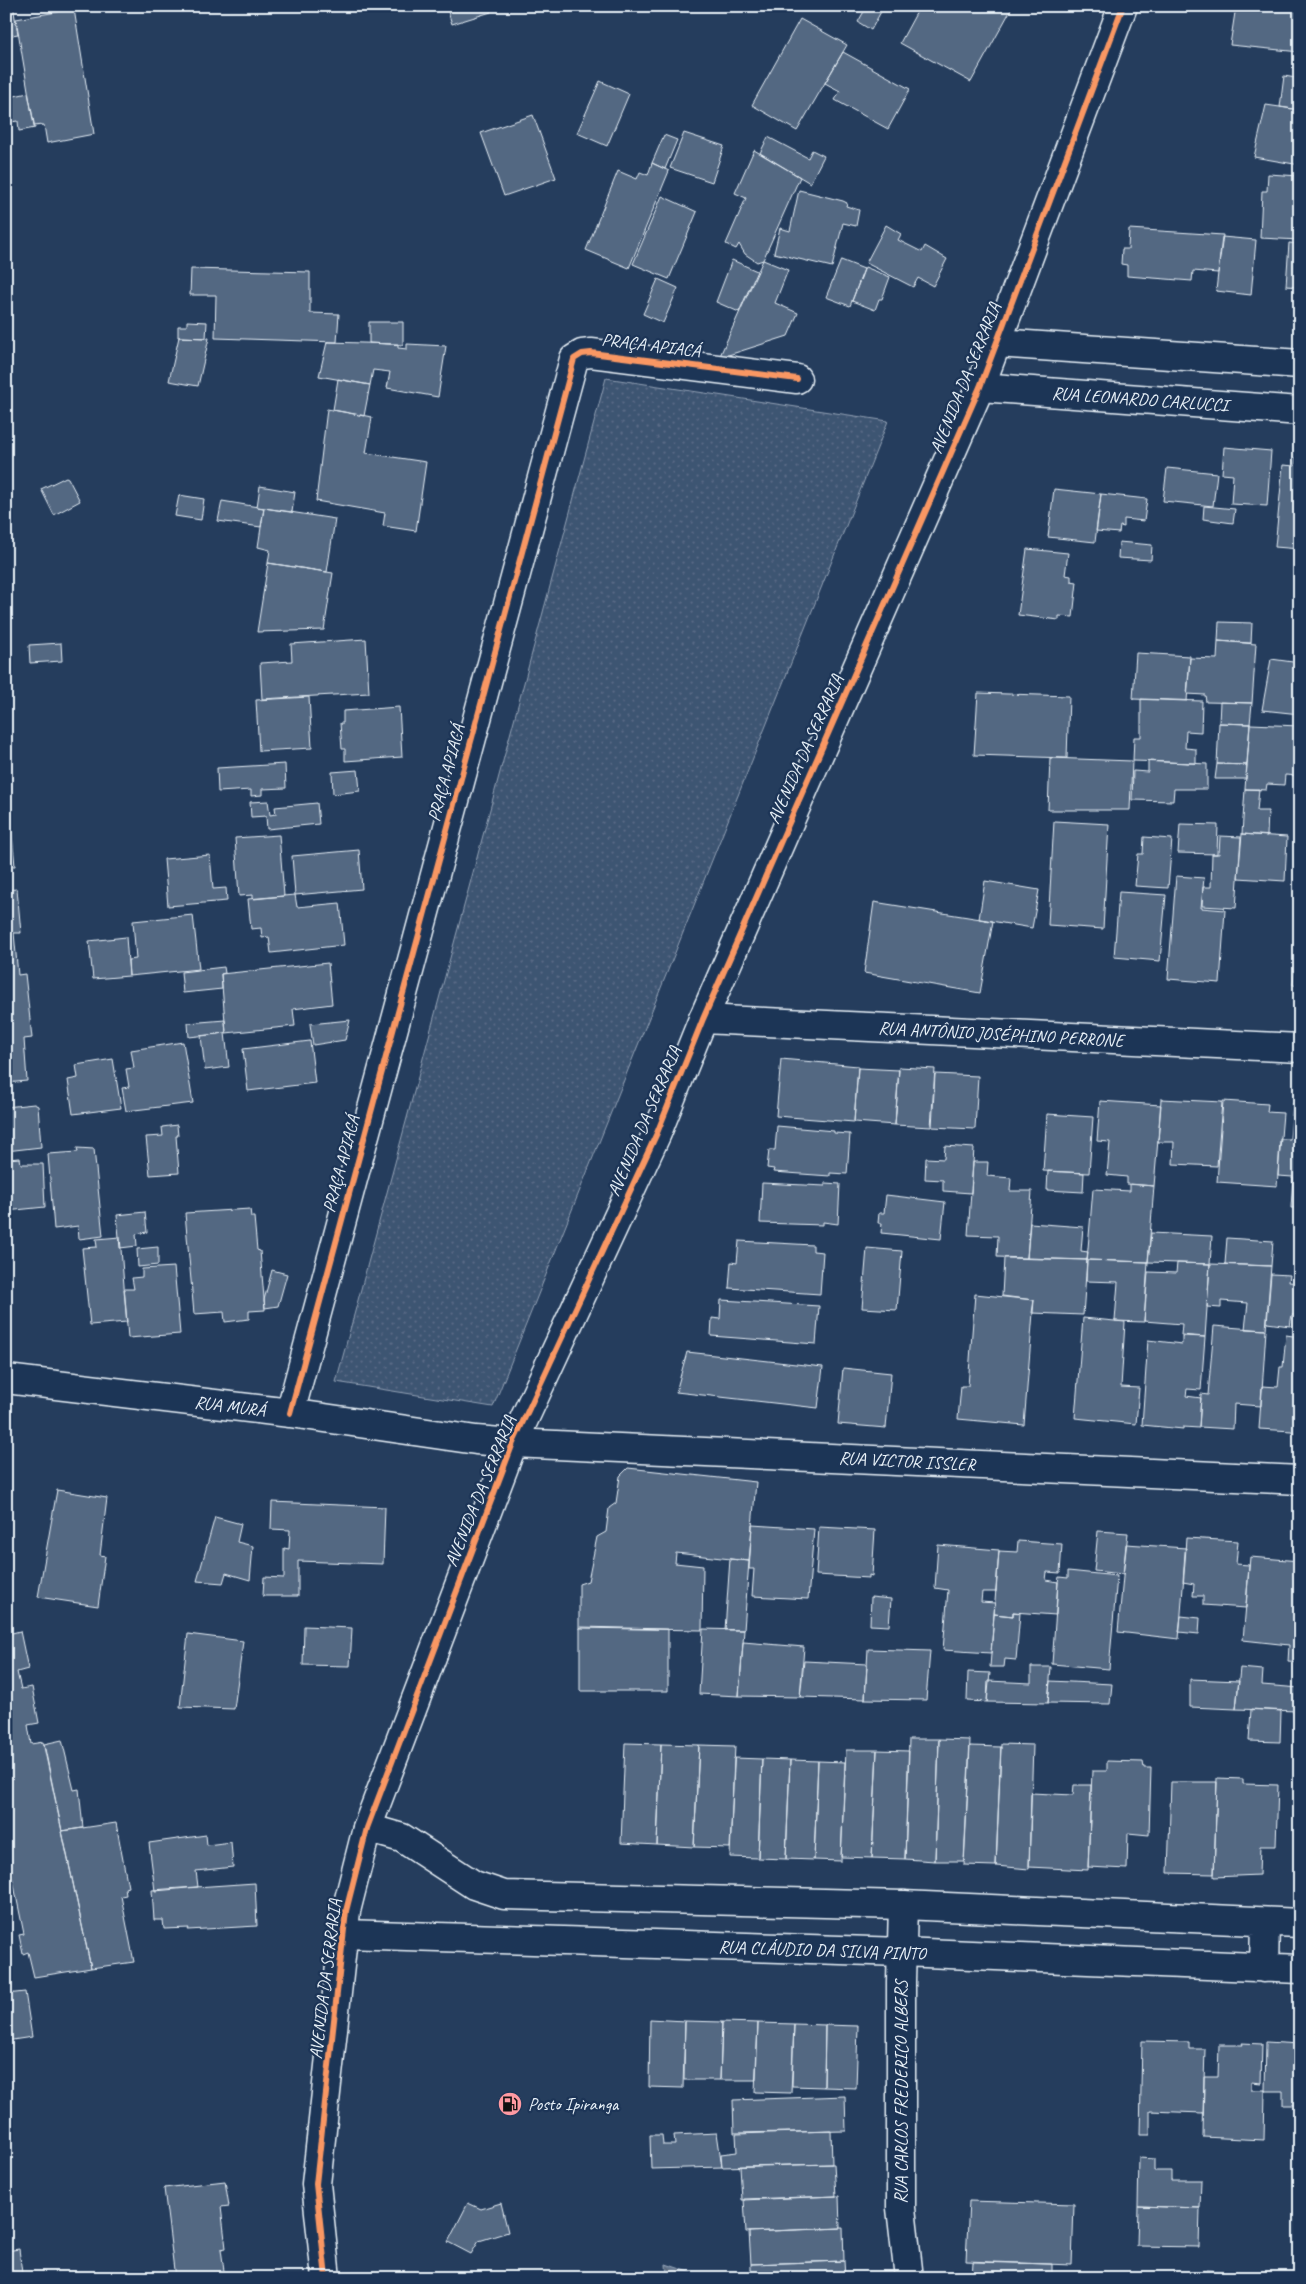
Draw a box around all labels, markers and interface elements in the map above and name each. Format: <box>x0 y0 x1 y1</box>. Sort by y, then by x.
street label: AVENIDA DA SERRARIA <box>925 298 1006 457</box>
street label: PRAÇA APIACÁ <box>600 328 705 363</box>
street label: RUA LEONARDO CARLUCCI <box>1051 382 1233 416</box>
street label: AVENIDA DA SERRARIA <box>762 670 848 827</box>
street label: PRAÇA APIACÁ <box>423 719 471 824</box>
street label: RUA ANTÔNIO JOSÉPHINO PERRONE <box>878 1017 1126 1052</box>
street label: AVENIDA DA SERRARIA <box>602 1042 686 1199</box>
street label: PRAÇA APIACÁ <box>318 1110 366 1215</box>
street label: RUA MURÁ <box>193 1391 270 1422</box>
street label: AVENIDA DA SERRARIA <box>440 1411 521 1570</box>
street label: RUA VICTOR ISSLER <box>838 1446 977 1476</box>
street label: AVENIDA DA SERRARIA <box>304 1897 346 2060</box>
street label: RUA CLÁUDIO DA SILVA PINTO <box>718 1935 928 1965</box>
street label: RUA CARLOS FREDERICO ALBERS <box>890 1978 912 2204</box>
fuel station icon: Posto Ipiranga <box>497 2091 523 2117</box>
place label: Posto Ipiranga <box>528 2093 620 2115</box>

